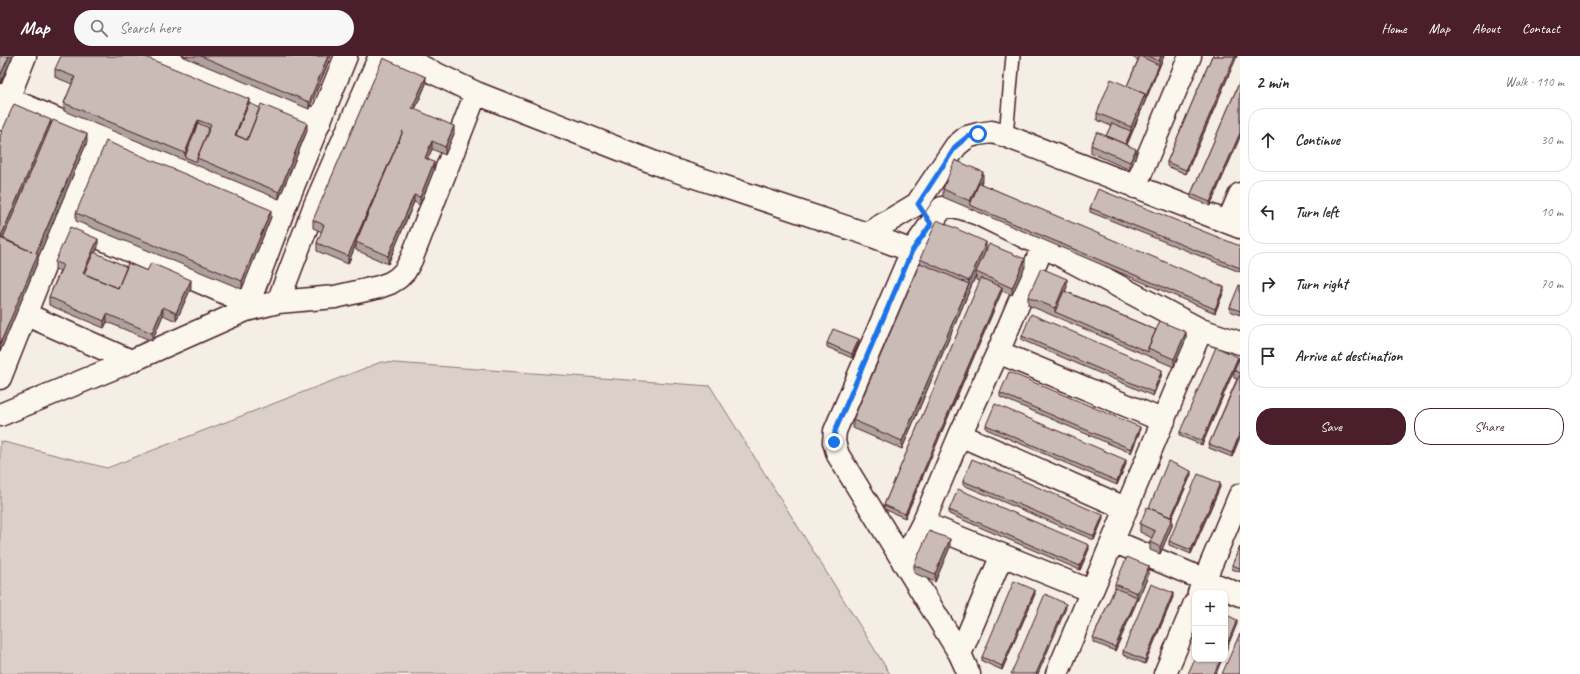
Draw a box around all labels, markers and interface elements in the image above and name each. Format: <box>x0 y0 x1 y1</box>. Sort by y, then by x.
search box <box>74 10 354 46</box>
text: Map <box>20 16 50 40</box>
icon: search <box>88 17 110 39</box>
text: Search here <box>120 19 181 38</box>
text: Home <box>1381 20 1407 37</box>
text: Map <box>1429 20 1450 37</box>
text: About <box>1472 20 1500 37</box>
text: Contact <box>1522 20 1560 37</box>
text: 2 min <box>1256 72 1289 93</box>
text: Walk · 110 m <box>1505 74 1564 90</box>
route start <box>969 125 987 143</box>
icon: ahead <box>1257 129 1279 151</box>
text: Continue <box>1295 131 1340 150</box>
text: 30 m <box>1541 132 1563 148</box>
icon: left <box>1257 201 1279 223</box>
text: Turn left <box>1295 203 1338 222</box>
text: 10 m <box>1541 204 1563 220</box>
icon: right <box>1257 273 1279 295</box>
text: Turn right <box>1295 275 1348 294</box>
text: 70 m <box>1541 276 1563 292</box>
icon: arrive <box>1257 345 1279 367</box>
text: Arrive at destination <box>1295 347 1402 366</box>
button: Save <box>1256 408 1406 445</box>
button: Share <box>1414 408 1564 445</box>
route end <box>825 433 843 451</box>
map controls <box>1192 590 1228 662</box>
button: + <box>1192 590 1228 626</box>
button: − <box>1192 626 1228 662</box>

